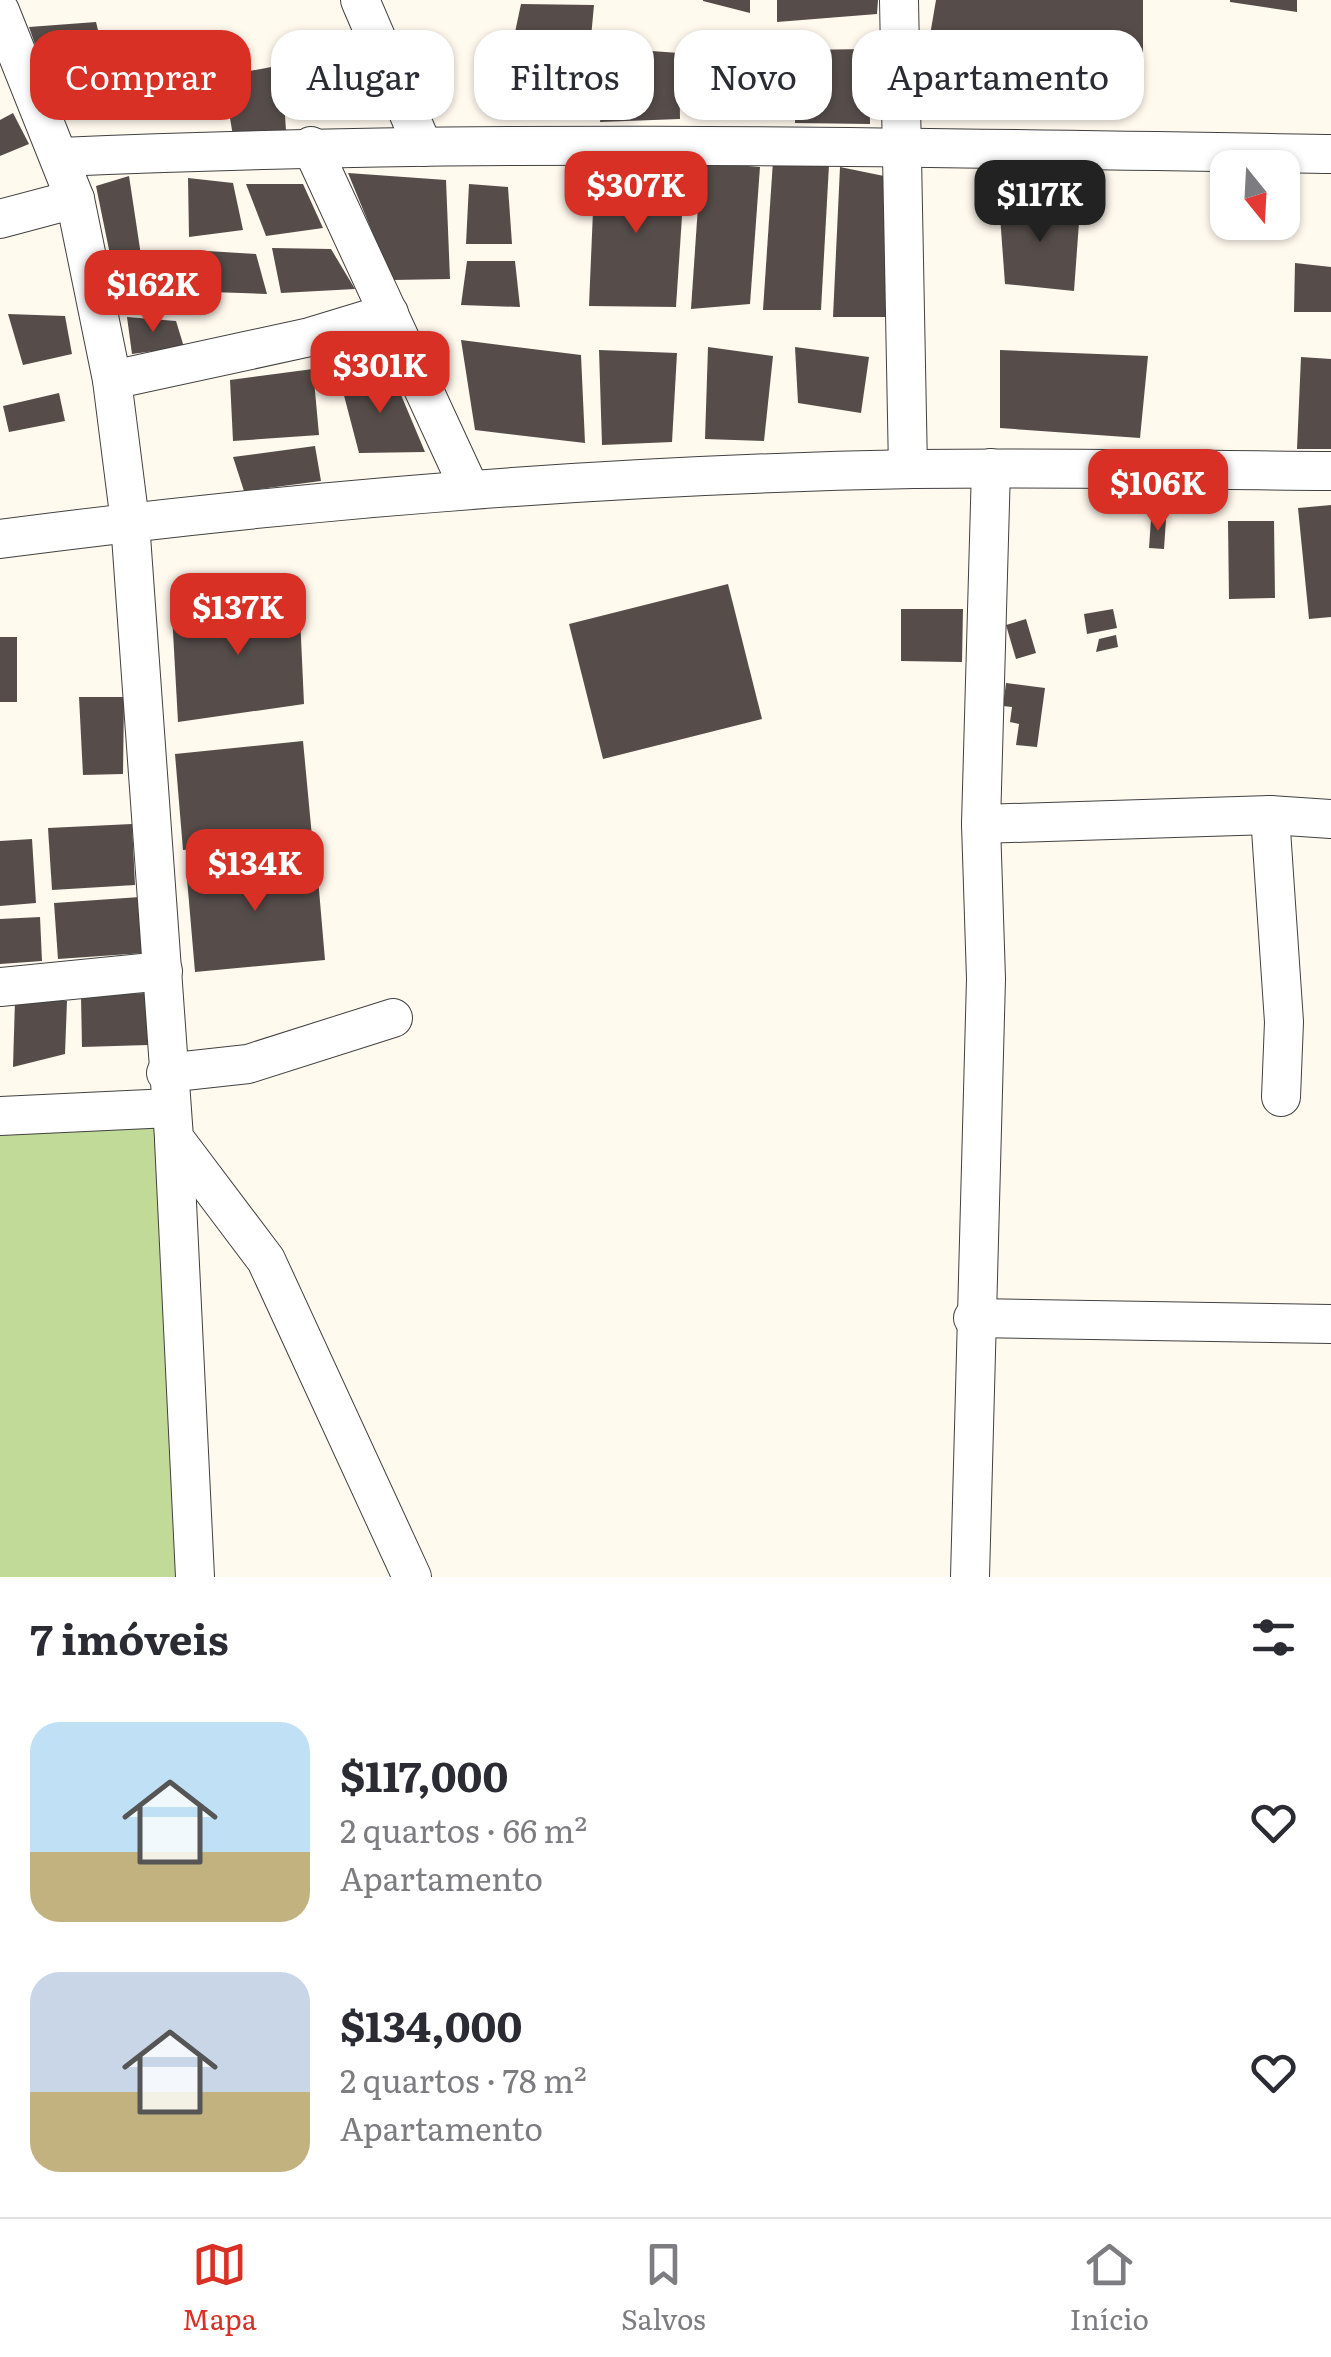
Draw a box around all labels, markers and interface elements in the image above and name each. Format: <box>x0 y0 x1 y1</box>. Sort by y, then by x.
chip: Comprar <box>30 30 251 120</box>
chip: Alugar <box>271 30 454 120</box>
chip: Filtros <box>474 30 654 120</box>
chip: Novo <box>674 30 832 120</box>
chip: Apartamento <box>852 30 1144 120</box>
north arrow <box>1210 150 1300 240</box>
map controls <box>1210 150 1300 240</box>
pin: $307K <box>566 151 706 236</box>
text: $307K <box>587 159 685 207</box>
pin: $117K <box>970 160 1110 245</box>
text: $117K <box>996 168 1084 216</box>
pin: $162K <box>83 250 223 335</box>
text: $162K <box>106 258 200 306</box>
pin: $301K <box>310 331 450 416</box>
text: $301K <box>333 339 427 387</box>
pin: $106K <box>1088 449 1228 534</box>
text: $106K <box>1110 457 1206 505</box>
pin: $137K <box>168 573 308 658</box>
text: $137K <box>192 581 284 629</box>
pin: $134K <box>185 829 325 914</box>
text: $134K <box>208 837 302 885</box>
text: 7 imóveis <box>30 1606 229 1668</box>
icon: filters <box>1246 1610 1301 1665</box>
text: $117,000 <box>340 1743 508 1805</box>
icon: home <box>110 1762 230 1882</box>
icon: heart <box>1246 1795 1301 1850</box>
text: 2 quartos · 66 m² <box>340 1805 587 1853</box>
text: Apartamento <box>340 1853 543 1901</box>
text: $134,000 <box>340 1993 522 2055</box>
icon: home <box>110 2012 230 2132</box>
icon: heart <box>1246 2045 1301 2100</box>
text: 2 quartos · 78 m² <box>340 2055 587 2103</box>
text: Apartamento <box>340 2103 543 2151</box>
tab: Mapa <box>182 2237 257 2339</box>
tab: Salvos <box>621 2237 706 2339</box>
tab: Início <box>1070 2237 1149 2339</box>

